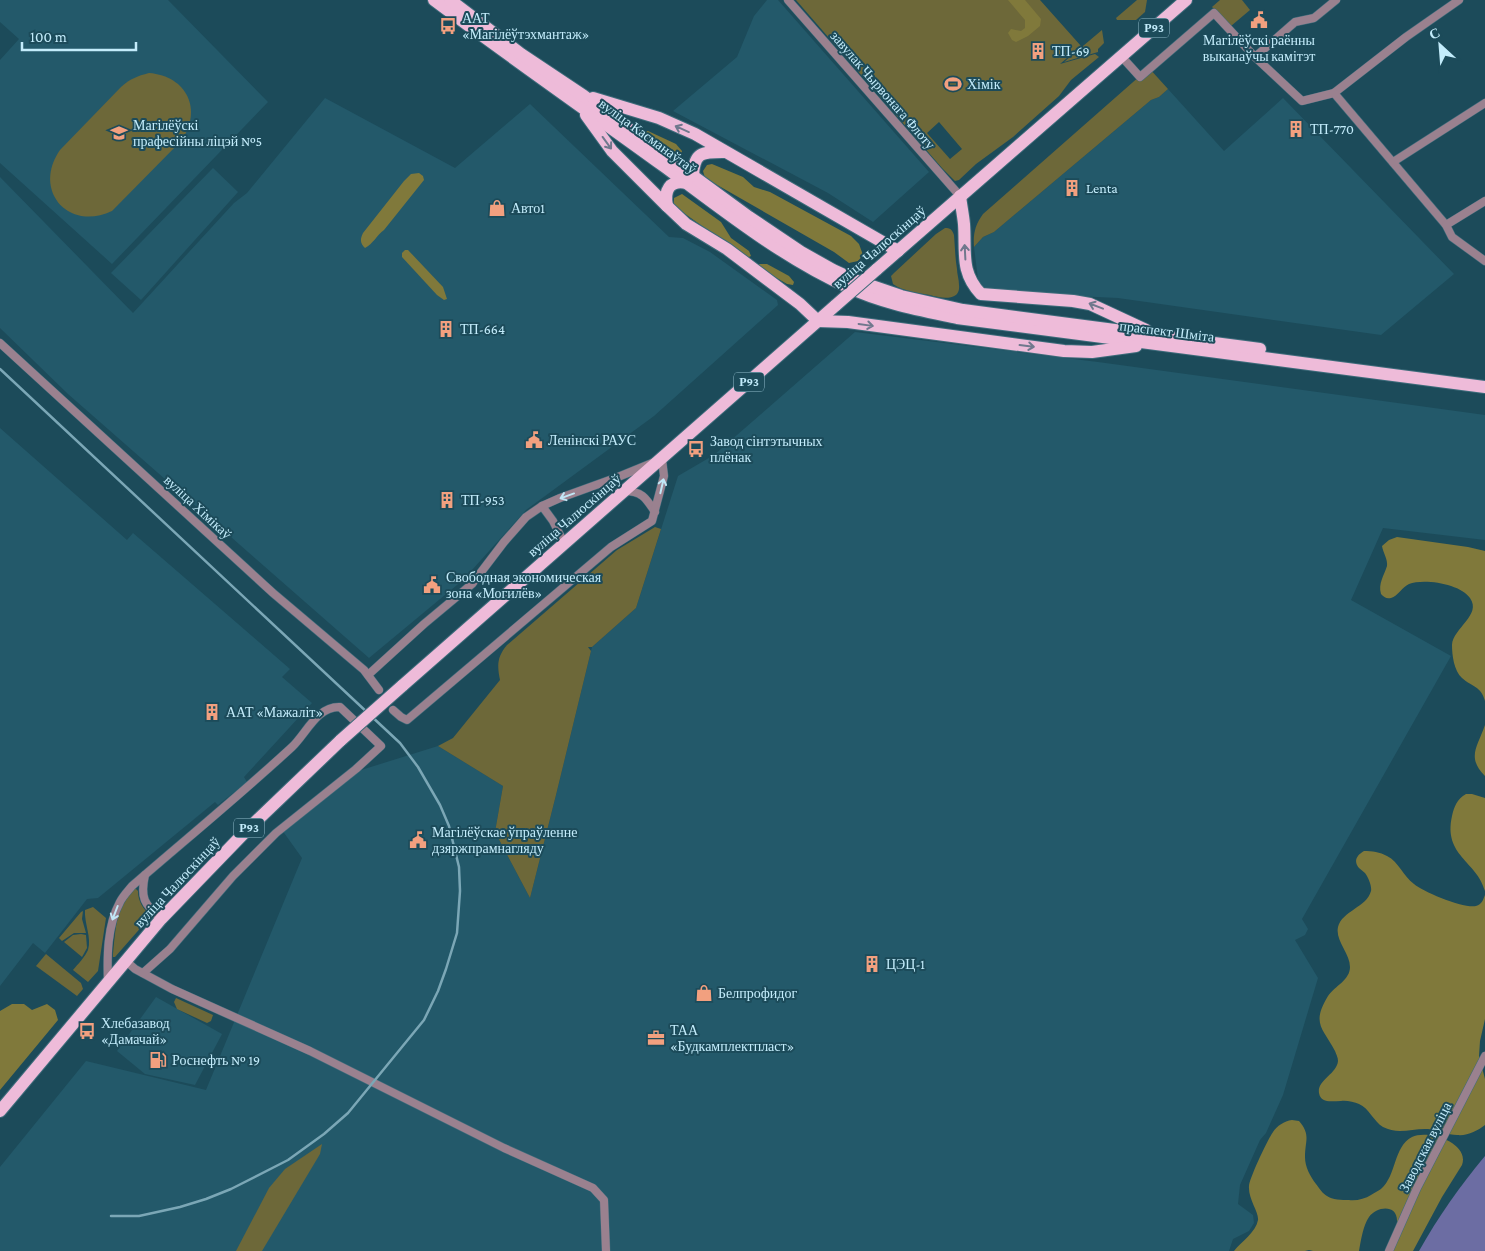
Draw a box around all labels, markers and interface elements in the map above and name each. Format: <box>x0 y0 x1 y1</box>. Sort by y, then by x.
place label: ААТ «Магілёўтэхмантаж» <box>462 10 589 42</box>
public building icon: Магілёўскі раённы выканаўчы камітэт <box>1249 10 1269 30</box>
bus stop icon: ААТ «Магілёўтэхмантаж» <box>438 16 458 36</box>
road number: Р93 <box>1139 18 1169 38</box>
scale bar <box>22 20 136 52</box>
north arrow <box>1415 20 1465 70</box>
text: С <box>1426 24 1442 43</box>
street label: завулак Чырвонага Флоту <box>827 28 939 152</box>
text: 100 m <box>30 29 67 45</box>
place label: Магілёўскі раённы выканаўчы камітэт <box>1203 32 1316 64</box>
building icon: ТП-69 <box>1028 41 1048 61</box>
place label: ТП-69 <box>1052 43 1090 59</box>
sports icon: Хімік <box>943 74 963 94</box>
place label: Хімік <box>967 76 1001 92</box>
street label: вуліца Касманаўтаў <box>596 95 700 177</box>
place label: Магілёўскі прафесійны ліцэй №5 <box>133 117 262 149</box>
building icon: ТП-770 <box>1286 119 1306 139</box>
place label: ТП-770 <box>1310 121 1354 137</box>
school or university icon: Магілёўскі прафесійны ліцэй №5 <box>109 123 129 143</box>
one-way arrow <box>675 123 690 133</box>
one-way arrow <box>602 136 612 150</box>
building icon: Lenta <box>1062 178 1082 198</box>
place label: Lenta <box>1086 180 1118 196</box>
shop icon: Авто1 <box>487 198 507 218</box>
place label: Авто1 <box>511 200 545 216</box>
street label: вуліца Чалюскінцаў <box>829 202 929 292</box>
one-way arrow <box>961 244 970 260</box>
one-way arrow <box>1088 301 1104 310</box>
street label: праспект Шміта <box>1119 317 1216 345</box>
building icon: ТП-664 <box>436 319 456 339</box>
one-way arrow <box>858 320 874 330</box>
place label: ТП-664 <box>460 321 505 337</box>
one-way arrow <box>1019 341 1035 351</box>
road number: Р93 <box>734 372 764 392</box>
public building icon: Ленінскі РАУС <box>524 430 544 450</box>
place label: Ленінскі РАУС <box>548 432 636 448</box>
place label: Завод сінтэтычных плёнак <box>710 433 823 465</box>
bus stop icon: Завод сінтэтычных плёнак <box>686 439 706 459</box>
street label: вуліца Чалюскінцаў <box>524 470 624 560</box>
street label: вуліца Хімікаў <box>161 472 235 542</box>
one-way arrow <box>658 478 667 494</box>
building icon: ТП-953 <box>437 490 457 510</box>
place label: ТП-953 <box>461 492 505 508</box>
one-way arrow <box>560 492 576 501</box>
place label: Свободная экономическая зона «Могилёв» <box>446 569 602 601</box>
public building icon: Свободная экономическая зона «Могилёв» <box>422 575 442 595</box>
building icon: ААТ «Мажаліт» <box>202 702 222 722</box>
place label: ААТ «Мажаліт» <box>226 704 323 720</box>
road number: Р93 <box>234 818 264 838</box>
place label: Магілёўскае ўпраўленне дзяржпрамнагляду <box>432 824 577 856</box>
public building icon: Магілёўскае ўпраўленне дзяржпрамнагляду <box>408 830 428 850</box>
street label: вуліца Чалюскінцаў <box>131 833 223 931</box>
one-way arrow <box>110 905 119 920</box>
building icon: ЦЭЦ-1 <box>862 954 882 974</box>
place label: ЦЭЦ-1 <box>886 956 925 972</box>
shop icon: Белпрофидог <box>694 983 714 1003</box>
place label: Белпрофидог <box>718 985 797 1001</box>
place label: Хлебазавод «Дамачай» <box>101 1015 170 1047</box>
bus stop icon: Хлебазавод «Дамачай» <box>77 1021 97 1041</box>
place label: ТАА «Будкамплектпласт» <box>670 1022 794 1054</box>
office icon: ТАА «Будкамплектпласт» <box>646 1028 666 1048</box>
fuel station icon: Роснефть № 19 <box>148 1050 168 1070</box>
place label: Роснефть № 19 <box>172 1052 260 1068</box>
street label: Заводская вуліца <box>1395 1099 1455 1195</box>

